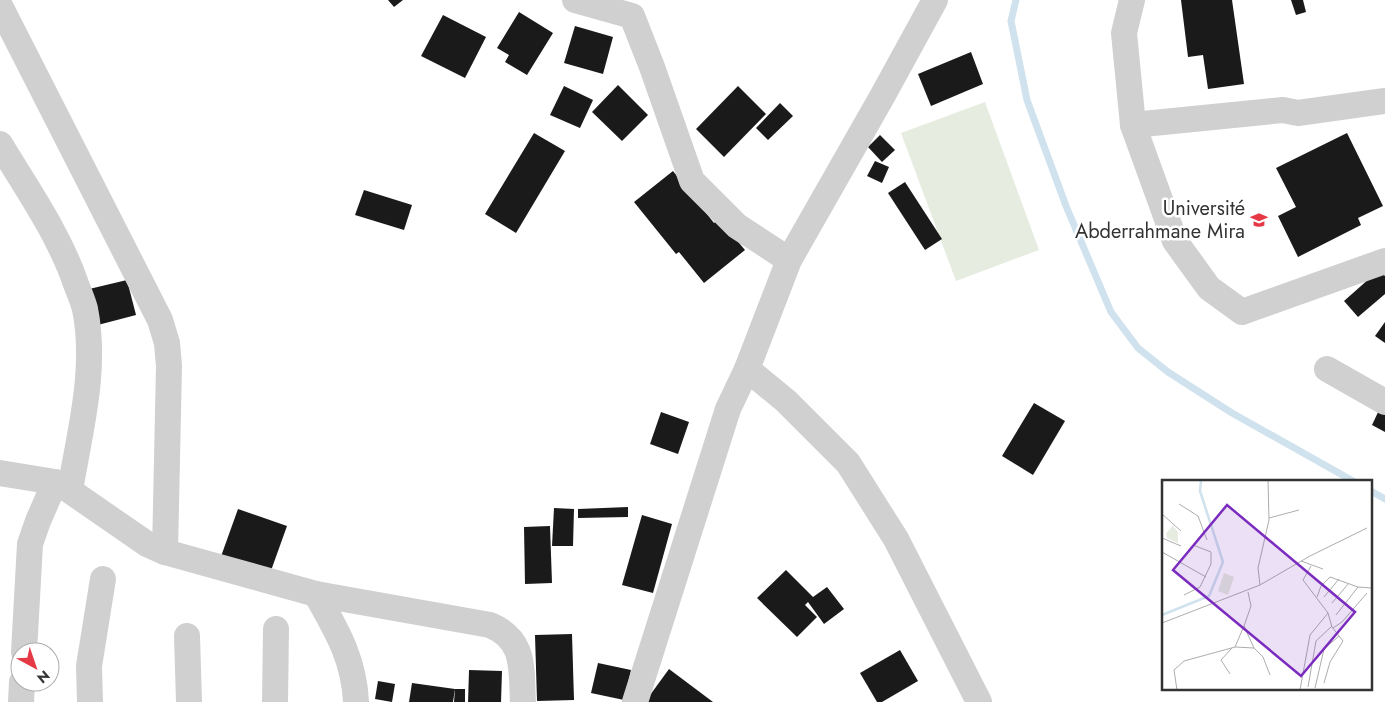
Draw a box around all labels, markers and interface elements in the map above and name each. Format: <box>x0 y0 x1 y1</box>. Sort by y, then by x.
place label: Université Abderrahmane Mira <box>1075 194 1245 246</box>
school or university icon: Université Abderrahmane Mira <box>1249 210 1269 230</box>
inset map <box>1162 480 1372 690</box>
north arrow <box>10 642 60 692</box>
text: N <box>33 666 54 688</box>

